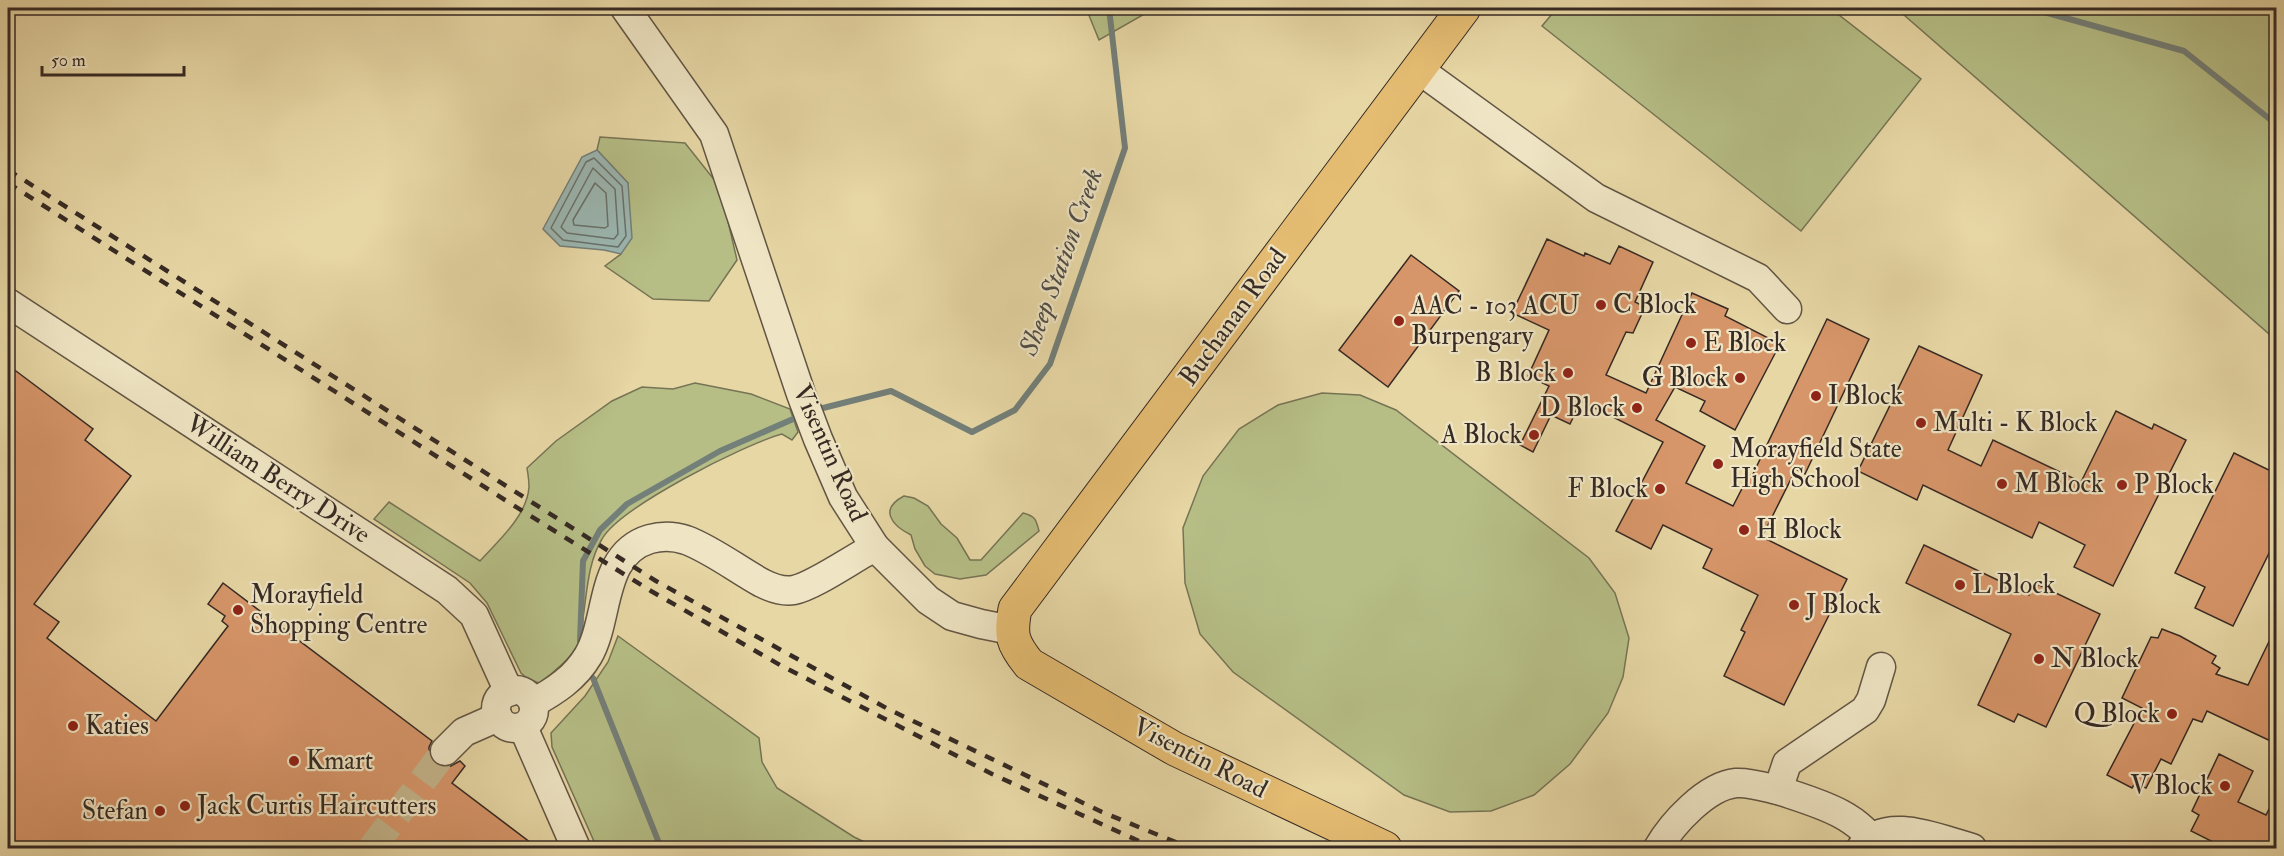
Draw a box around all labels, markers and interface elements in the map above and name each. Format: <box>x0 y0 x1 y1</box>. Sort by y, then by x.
scale bar <box>42 39 184 77</box>
text: 50 m <box>51 49 86 72</box>
water label: Sheep Station Creek <box>1012 164 1110 361</box>
street label: Buchanan Road <box>1172 242 1294 392</box>
place label: C Block <box>1613 289 1697 321</box>
place label: AAC - 103 ACU Burpengary <box>1410 290 1580 353</box>
marker: C Block <box>1594 298 1608 312</box>
marker: AAC - 103 ACU Burpengary <box>1392 314 1406 328</box>
place label: E Block <box>1703 327 1787 359</box>
marker: E Block <box>1684 336 1698 350</box>
place label: B Block <box>1475 357 1557 389</box>
place label: G Block <box>1642 362 1729 394</box>
marker: B Block <box>1561 366 1575 380</box>
marker: G Block <box>1733 371 1747 385</box>
street label: Visentin Road <box>786 379 875 527</box>
place label: I Block <box>1828 380 1903 412</box>
marker: I Block <box>1809 389 1823 403</box>
place label: D Block <box>1539 392 1626 424</box>
marker: D Block <box>1630 401 1644 415</box>
street label: William Berry Drive <box>179 407 376 551</box>
place label: Multi - K Block <box>1933 407 2098 439</box>
marker: Multi - K Block <box>1914 416 1928 430</box>
place label: A Block <box>1440 419 1523 451</box>
marker: A Block <box>1527 428 1541 442</box>
place label: Morayfield State High School <box>1730 433 1902 495</box>
marker: Morayfield State High School <box>1711 457 1725 471</box>
place label: M Block <box>2014 468 2104 500</box>
place label: P Block <box>2134 469 2214 501</box>
place label: F Block <box>1567 473 1649 505</box>
marker: M Block <box>1995 477 2009 491</box>
marker: P Block <box>2115 478 2129 492</box>
marker: F Block <box>1653 482 1667 496</box>
place label: H Block <box>1756 514 1842 546</box>
marker: H Block <box>1737 523 1751 537</box>
place label: L Block <box>1972 569 2056 601</box>
marker: L Block <box>1953 578 1967 592</box>
place label: Morayfield Shopping Centre <box>250 579 428 642</box>
place label: J Block <box>1805 589 1882 621</box>
marker: J Block <box>1787 598 1801 612</box>
marker: Morayfield Shopping Centre <box>231 603 245 617</box>
place label: N Block <box>2051 643 2139 675</box>
marker: N Block <box>2032 652 2046 666</box>
place label: Q Block <box>2074 698 2161 730</box>
marker: Q Block <box>2165 707 2179 721</box>
place label: Katies <box>85 710 149 742</box>
street label: Visentin Road <box>1127 710 1273 806</box>
marker: Katies <box>66 719 80 733</box>
place label: Kmart <box>306 745 373 777</box>
marker: Kmart <box>287 754 301 768</box>
place label: V Block <box>2130 770 2214 802</box>
marker: V Block <box>2218 779 2232 793</box>
place label: Jack Curtis Haircutters <box>196 790 437 822</box>
place label: Stefan <box>82 795 148 827</box>
marker: Jack Curtis Haircutters <box>178 799 192 813</box>
marker: Stefan <box>153 804 167 818</box>

